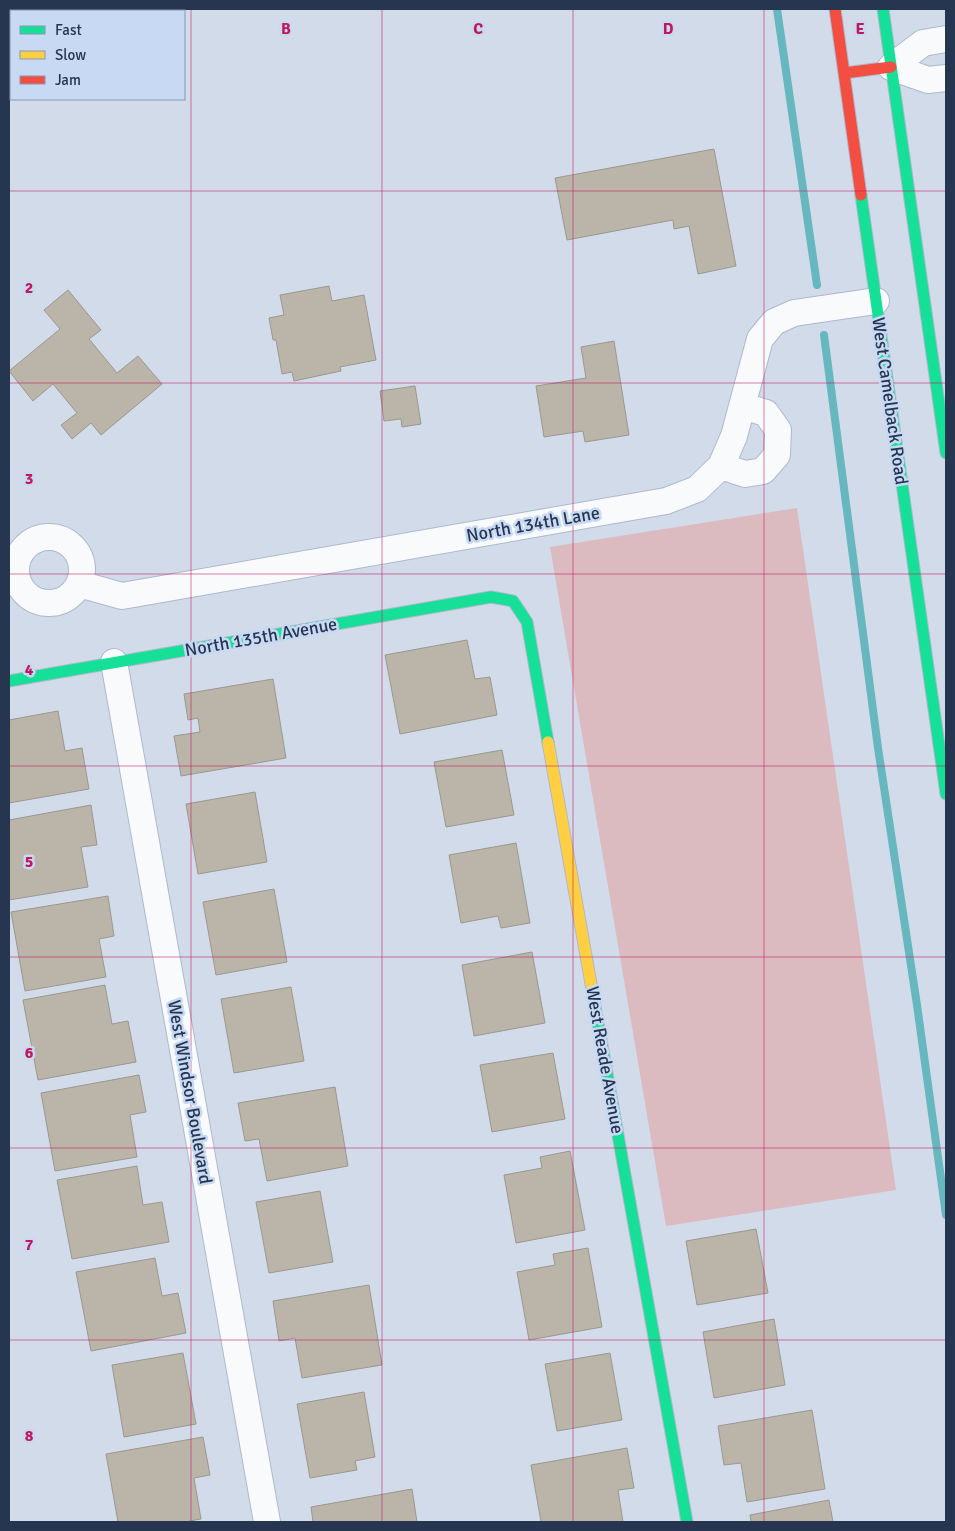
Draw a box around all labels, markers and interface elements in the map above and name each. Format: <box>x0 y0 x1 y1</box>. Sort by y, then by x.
legend <box>10 10 185 100</box>
text: B <box>281 19 291 39</box>
text: C <box>473 19 483 39</box>
text: D <box>663 19 674 39</box>
text: E <box>855 19 865 39</box>
text: Fast <box>55 21 82 39</box>
text: Slow <box>55 46 86 64</box>
text: Jam <box>55 71 81 89</box>
text: 2 <box>25 278 33 298</box>
street label: West Camelback Road <box>867 316 913 486</box>
text: 3 <box>25 469 33 489</box>
street label: North 134th Lane <box>465 501 601 547</box>
street label: North 135th Avenue <box>183 613 339 661</box>
text: 4 <box>25 660 34 680</box>
text: 5 <box>25 852 33 872</box>
street label: West Reade Avenue <box>581 985 629 1135</box>
street label: West Windsor Boulevard <box>163 998 217 1186</box>
text: 6 <box>25 1043 34 1063</box>
text: 7 <box>25 1235 34 1255</box>
text: 8 <box>25 1426 34 1446</box>

